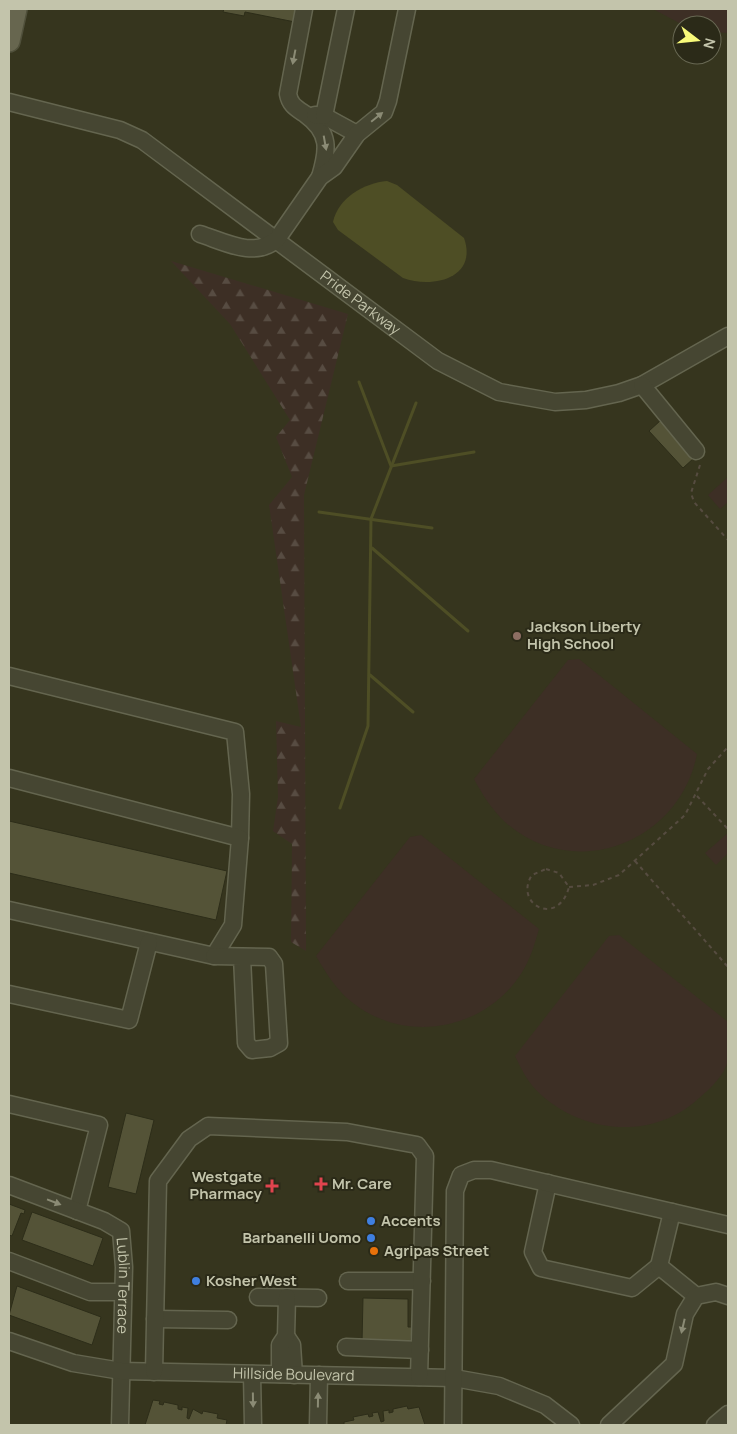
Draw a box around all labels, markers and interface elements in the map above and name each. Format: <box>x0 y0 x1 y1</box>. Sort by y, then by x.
north arrow <box>672 15 722 65</box>
text: N <box>699 36 720 51</box>
one-way arrow <box>290 49 298 65</box>
one-way arrow <box>370 111 383 122</box>
one-way arrow <box>321 135 329 151</box>
street label: Pride Parkway <box>316 266 405 340</box>
place label: Jackson Liberty High School <box>527 616 641 654</box>
marker: Jackson Liberty High School <box>511 630 523 642</box>
place label: Westgate Pharmacy <box>190 1166 263 1204</box>
place label: Mr. Care <box>332 1173 392 1194</box>
marker: Mr. Care <box>314 1177 328 1191</box>
marker: Westgate Pharmacy <box>266 1180 278 1192</box>
one-way arrow <box>47 1199 62 1206</box>
place label: Accents <box>381 1210 441 1231</box>
marker: Accents <box>365 1215 377 1227</box>
place label: Barbanelli Uomo <box>242 1227 361 1248</box>
marker: Barbanelli Uomo <box>365 1232 377 1244</box>
street label: Lublin Terrace <box>112 1236 135 1334</box>
place label: Agripas Street <box>384 1240 489 1261</box>
marker: Agripas Street <box>368 1245 380 1257</box>
place label: Kosher West <box>206 1270 297 1291</box>
marker: Kosher West <box>190 1275 202 1287</box>
one-way arrow <box>678 1318 686 1334</box>
street label: Hillside Boulevard <box>233 1362 355 1386</box>
one-way arrow <box>249 1392 257 1408</box>
one-way arrow <box>314 1392 322 1408</box>

